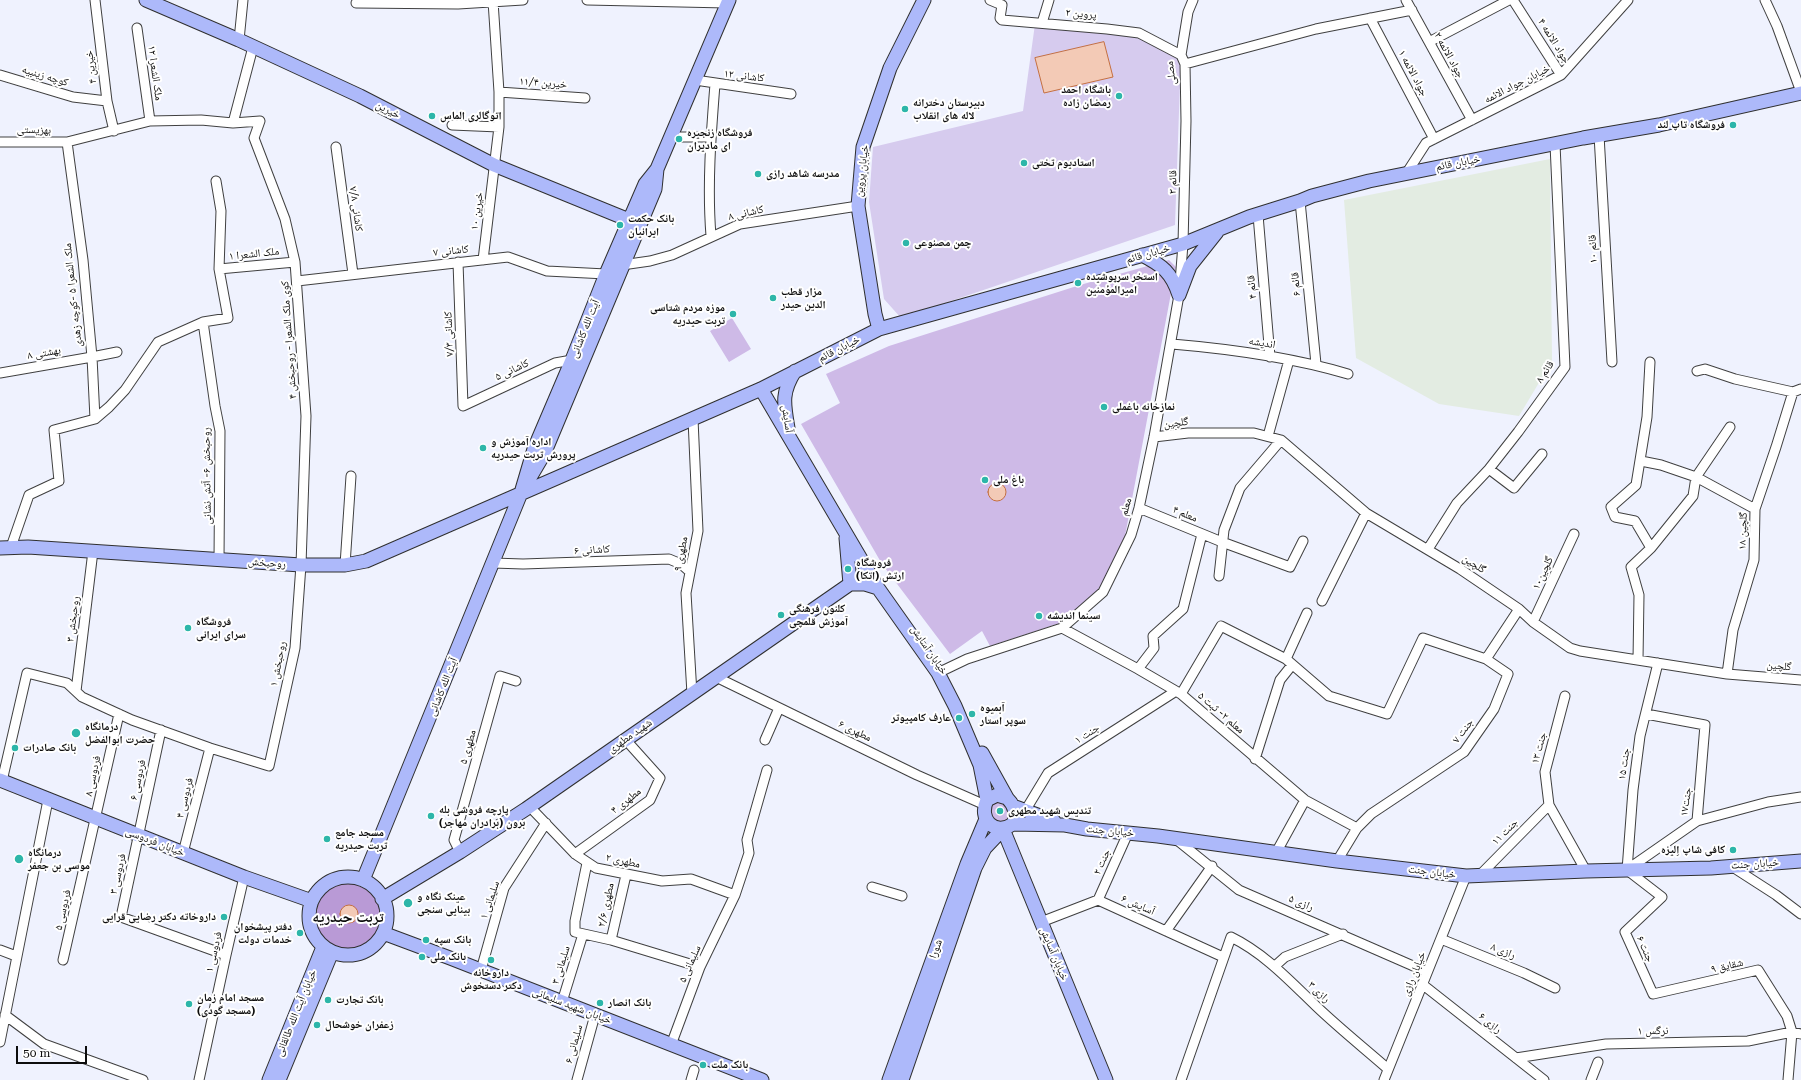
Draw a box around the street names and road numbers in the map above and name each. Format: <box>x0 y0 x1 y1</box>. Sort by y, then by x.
street label: پروین ۲ <box>1065 6 1097 22</box>
street label: جواد الائمه ۴ <box>1535 16 1573 66</box>
street label: جواد الائمه ۲ <box>1431 30 1467 80</box>
street label: ملک الشعرا ۱۲ <box>145 45 165 101</box>
street label: جواد الائمه ۱ <box>1395 48 1431 98</box>
street label: خیرین ۴ <box>82 50 100 84</box>
street label: مصلی <box>1163 60 1179 86</box>
street label: خیابان جواد الائمه <box>1482 62 1552 106</box>
street label: کوچه زینبیه <box>20 63 70 89</box>
street label: کاشانی ۱۲ <box>723 67 765 85</box>
street label: خیرین ۱۱/۴ <box>519 75 567 91</box>
street label: خیرین <box>374 98 402 122</box>
street label: بهزیستی <box>17 123 51 137</box>
street label: خیابان پروین <box>852 144 872 198</box>
street label: خیابان قائم <box>1435 152 1481 174</box>
street label: قائم ۳ <box>1166 170 1180 194</box>
street label: کاشانی ۷/۸ <box>346 186 366 232</box>
street label: خیرین ۱۰ <box>468 191 486 231</box>
street label: کاشانی ۸ <box>727 203 765 223</box>
street label: قائم ۱۰ <box>1586 234 1600 264</box>
street label: خیابان قائم <box>1125 241 1171 267</box>
street label: ملک الشعرا ۵ -کوچه زهدی <box>61 242 85 348</box>
street label: کاشانی ۷ <box>433 243 469 259</box>
street label: ملک الشعرا ۱ <box>228 245 280 263</box>
street label: قائم ۶ <box>1288 271 1304 297</box>
street label: قائم ۴ <box>1244 274 1260 300</box>
street label: کوی ملک الشعرا - روحبخش ۴ <box>278 280 300 400</box>
street label: آیت الله کاشانی <box>567 298 603 360</box>
street label: کاشانی ۷/۳ <box>442 311 456 357</box>
street label: خیابان قائم <box>816 333 862 365</box>
street label: اندیشه <box>1248 334 1276 352</box>
street label: بهشتی ۸ <box>26 344 62 362</box>
street label: کاشانی ۵ <box>493 356 531 384</box>
street label: قائم ۸ <box>1533 358 1557 386</box>
street label: آسایش <box>779 404 795 434</box>
street label: گلچین <box>1163 415 1189 431</box>
street label: روحبخش ۶- آتش نشانی <box>200 427 214 525</box>
street label: معلم <box>1117 497 1135 517</box>
street label: معلم ۴ <box>1171 503 1199 525</box>
street label: گلچین ۱۸ <box>1736 512 1750 550</box>
street label: مطهری ۹ <box>671 536 691 572</box>
street label: کاشانی ۶ <box>574 542 610 558</box>
street label: گلچین <box>1460 552 1488 576</box>
street label: گلچین۱۰ <box>1530 554 1556 592</box>
street label: روحبخش <box>248 555 286 571</box>
street label: روحبخش ۳ <box>64 595 82 643</box>
street label: خیابان آسایش <box>908 623 950 677</box>
street label: روحبخش ۱ <box>267 640 289 688</box>
street label: آیت الله کاشانی <box>425 656 461 718</box>
street label: گلچین <box>1766 658 1792 674</box>
street label: معلم ۲- ثبت ۵ <box>1195 689 1247 737</box>
street label: شهید مطهری <box>605 716 655 756</box>
street label: جنت ۷ <box>1450 716 1476 746</box>
street label: مطهری ۶ <box>836 717 874 745</box>
street label: جنت ۱ <box>1072 721 1102 747</box>
street label: مطهری ۵ <box>457 728 479 766</box>
street label: جنت ۱۳ <box>1529 731 1549 765</box>
street label: جنت ۱۵ <box>1615 747 1633 781</box>
street label: فردوسی ۸ <box>82 754 104 798</box>
street label: فردوسی ۶ <box>127 758 149 802</box>
street label: فردوسی ۴ <box>174 776 196 820</box>
street label: مطهری ۴ <box>608 785 644 817</box>
street label: جنت۱۷ <box>1677 787 1695 817</box>
street label: جنت ۱۱ <box>1489 816 1521 848</box>
street label: خیابان جنت <box>1086 822 1134 840</box>
street label: خیابان فردوسی <box>124 825 186 859</box>
street label: جنت ۲ <box>1090 847 1114 877</box>
street label: مطهری ۲ <box>604 851 642 871</box>
street label: فردوسی ۳ <box>107 852 129 896</box>
street label: خیابان جنت <box>1731 856 1779 872</box>
street label: خیابان جنت <box>1407 863 1457 881</box>
street label: سلیمانی ۱ <box>477 879 503 921</box>
street label: مطهری ۲/۶ <box>595 882 617 928</box>
street label: فردوسی ۵ <box>52 888 74 932</box>
street label: آسایش ۶ <box>1119 892 1157 918</box>
street label: رازی ۵ <box>1287 892 1315 914</box>
street label: خیابان آسایش <box>1037 925 1071 983</box>
street label: فردوسی ۱ <box>203 930 225 974</box>
street label: جنت ۶ <box>1633 934 1657 964</box>
street label: شورا <box>927 938 945 960</box>
street label: رازی ۸ <box>1489 940 1517 962</box>
street label: سلیمانی ۵ <box>676 943 704 985</box>
street label: سلیمانی ۳ <box>549 944 573 986</box>
street label: خیابان رازی <box>1399 950 1429 998</box>
street label: شقایق ۹ <box>1710 956 1744 976</box>
street label: خیابان آیت الله طالقانی <box>273 968 319 1058</box>
street label: رازی ۳ <box>1305 978 1333 1006</box>
street label: خیابان شهید سلیمانی <box>530 985 614 1027</box>
street label: رازی ۶ <box>1476 1010 1504 1036</box>
street label: سلیمانی ۶ <box>562 1023 586 1065</box>
street label: نرگس ۱ <box>1637 1024 1669 1038</box>

